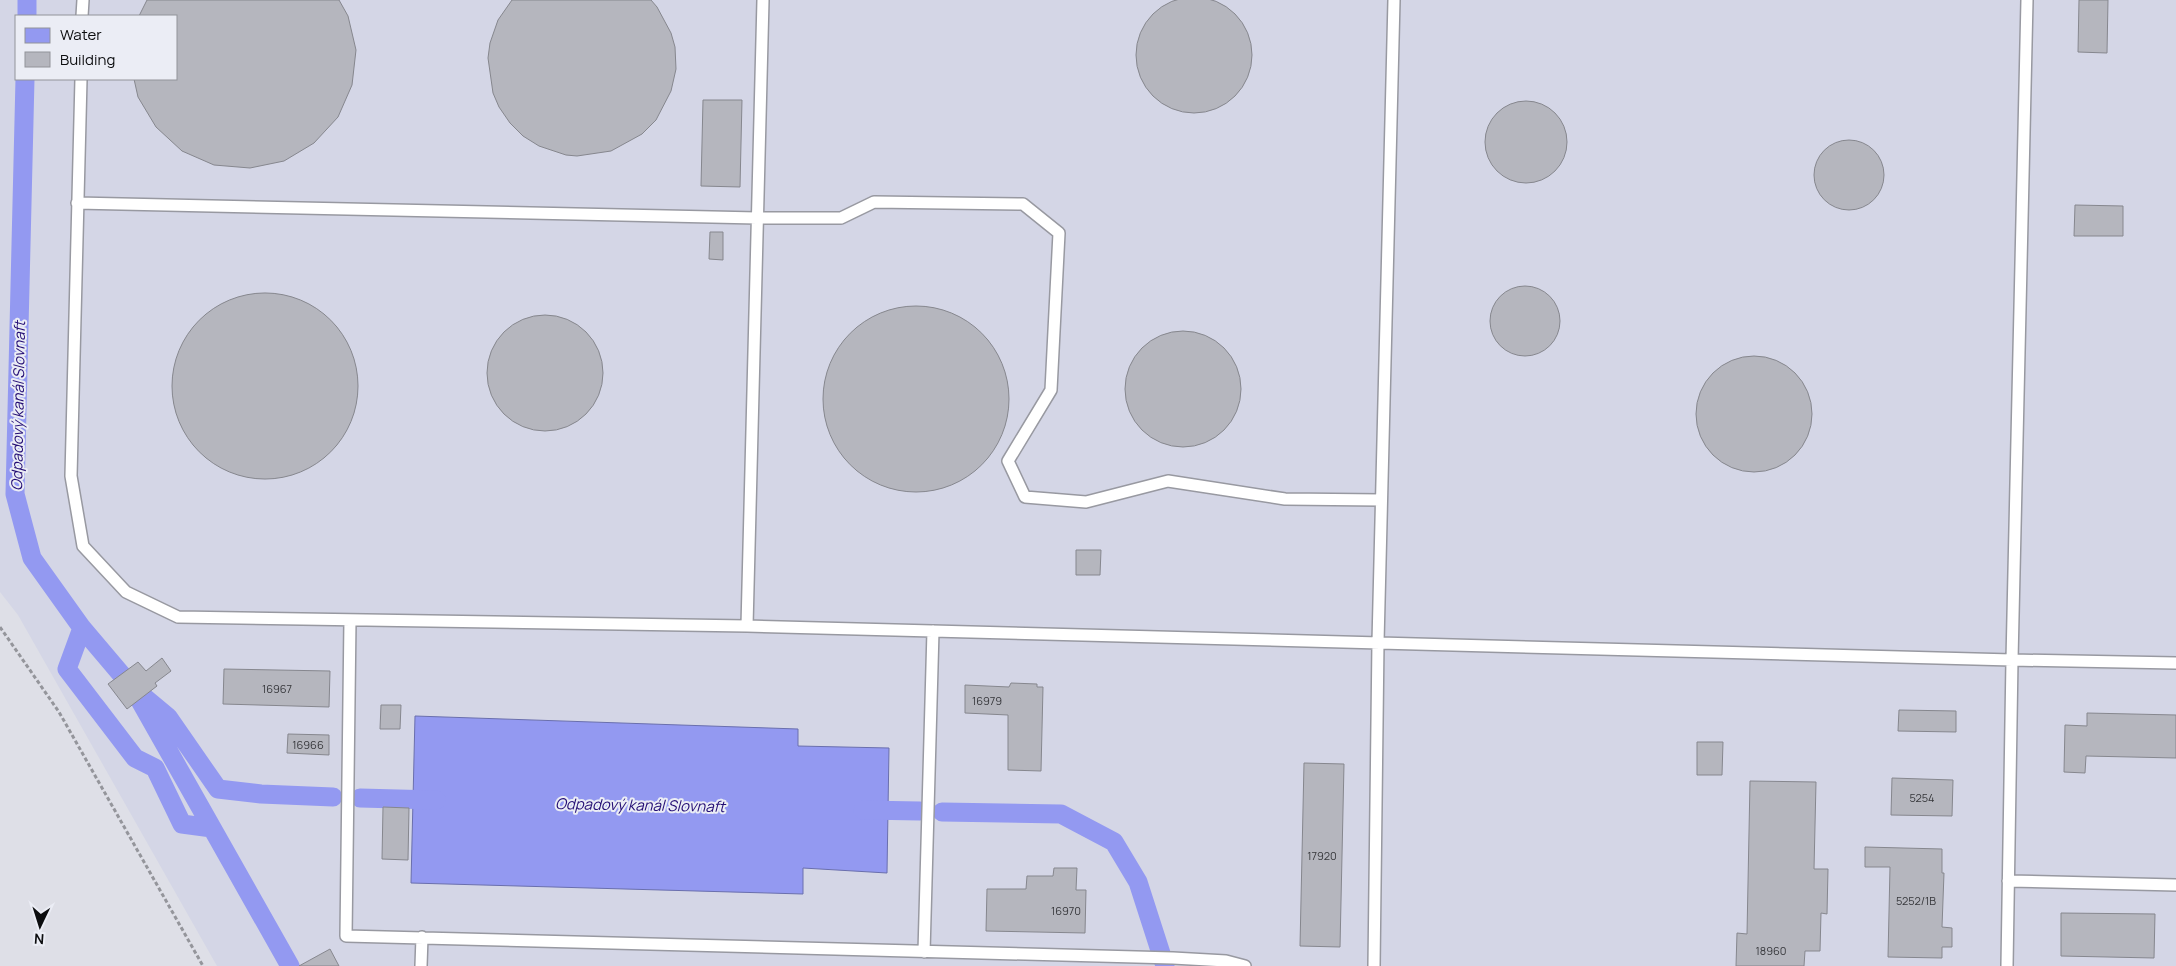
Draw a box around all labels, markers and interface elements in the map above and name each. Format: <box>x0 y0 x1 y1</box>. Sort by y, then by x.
legend <box>15 15 178 80</box>
text: Water <box>60 24 102 45</box>
text: Building <box>60 49 115 70</box>
water label: Odpadový kanál Slovnaft <box>6 319 30 491</box>
house number: 16967 <box>262 681 292 696</box>
house number: 16979 <box>972 693 1002 708</box>
house number: 16966 <box>292 737 324 752</box>
house number: 5254 <box>1909 790 1935 805</box>
water label: Odpadový kanál Slovnaft <box>555 793 727 817</box>
house number: 17920 <box>1307 848 1337 863</box>
house number: 5252/1B <box>1896 893 1936 908</box>
north arrow <box>15 901 65 951</box>
house number: 16970 <box>1051 903 1081 918</box>
text: N <box>33 930 45 949</box>
house number: 18960 <box>1755 943 1787 958</box>

